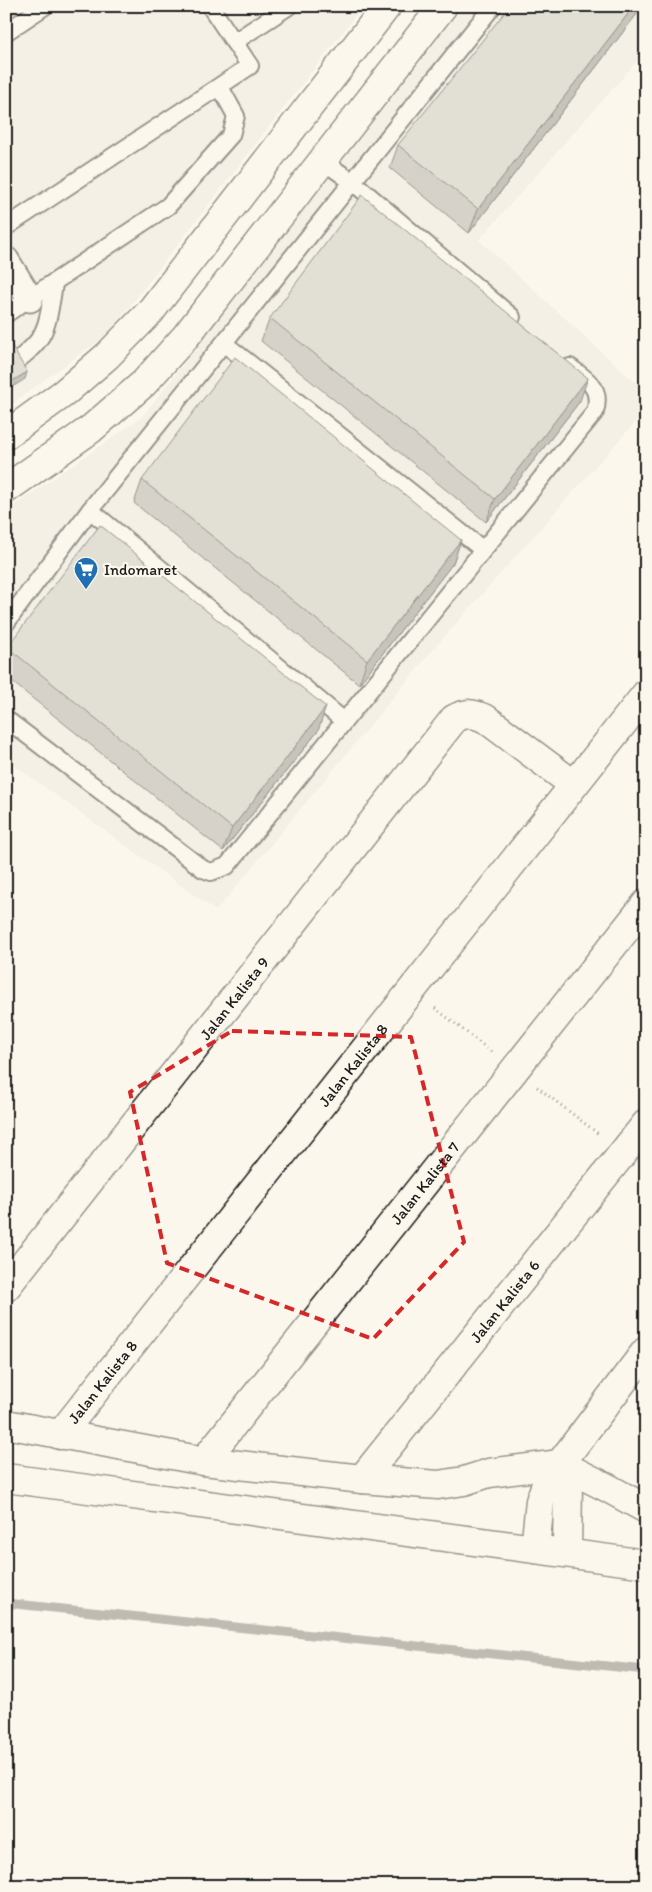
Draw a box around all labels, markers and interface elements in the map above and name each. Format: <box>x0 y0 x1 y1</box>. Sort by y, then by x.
supermarket icon: Indomaret <box>73 556 99 590</box>
place label: Indomaret <box>104 560 177 579</box>
street label: Jalan Kalista 9 <box>196 953 273 1044</box>
street label: Jalan Kalista 8 <box>314 1020 392 1110</box>
street label: Jalan Kalista 7 <box>387 1138 464 1228</box>
street label: Jalan Kalista 6 <box>466 1256 544 1346</box>
street label: Jalan Kalista 8 <box>64 1336 141 1427</box>

